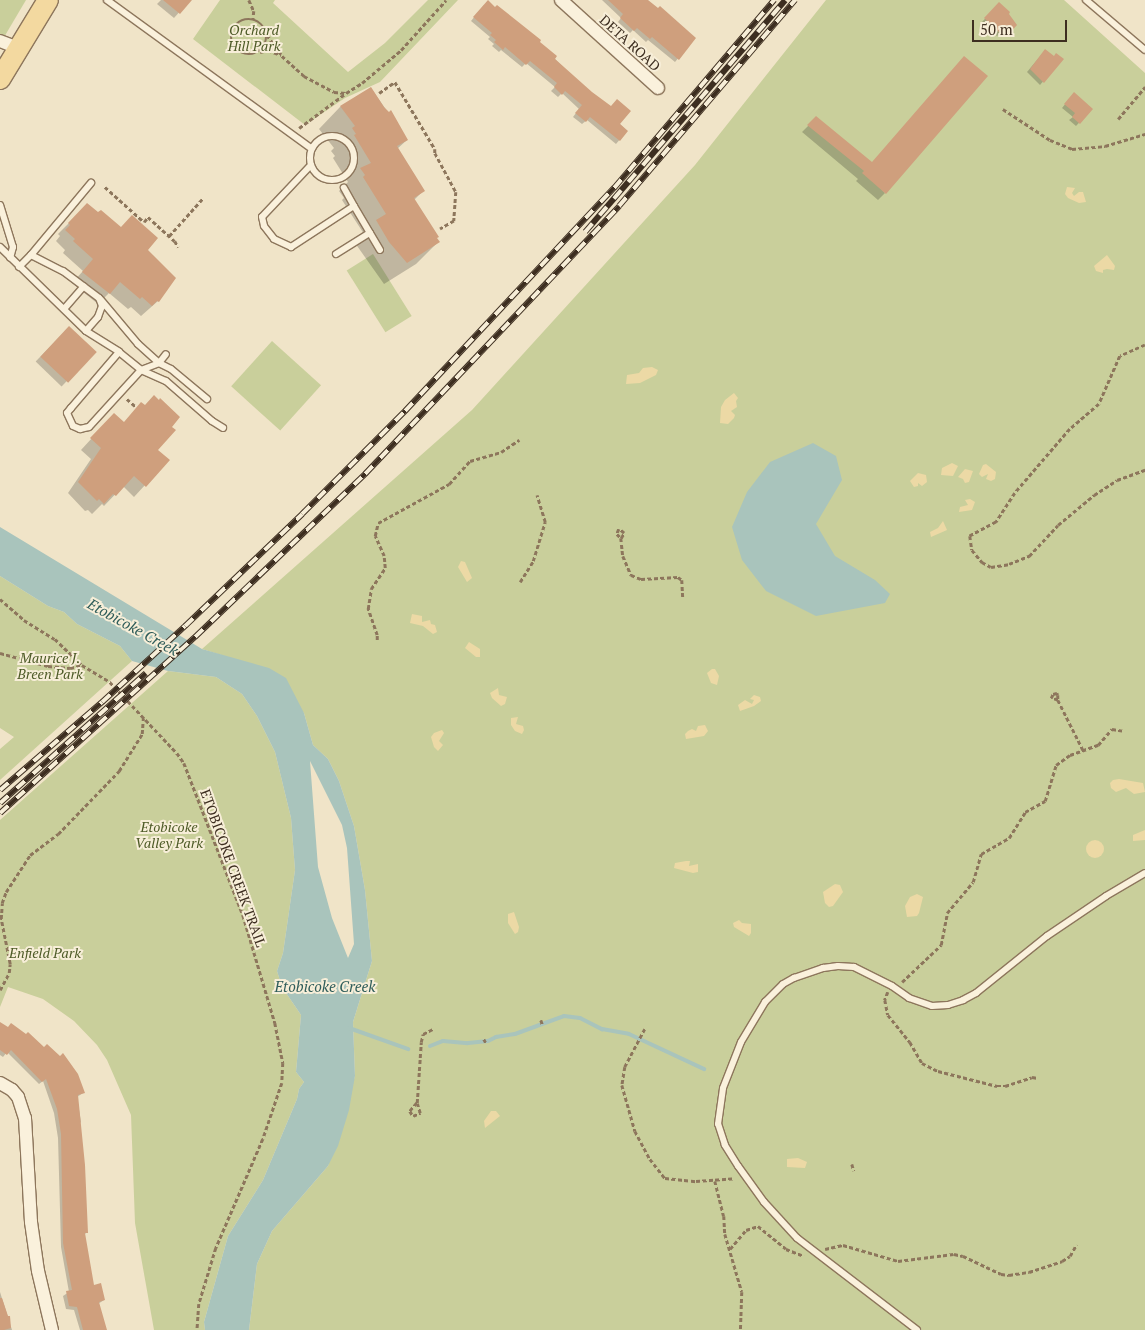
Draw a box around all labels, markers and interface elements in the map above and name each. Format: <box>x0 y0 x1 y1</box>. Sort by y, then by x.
scale bar <box>975 10 1070 42</box>
street label: DETA ROAD <box>596 11 664 75</box>
text: 50 m <box>980 19 1013 39</box>
park label: Orchard Hill Park <box>228 22 280 54</box>
water label: Etobicoke Creek <box>84 595 182 659</box>
park label: Maurice J. Breen Park <box>17 650 83 682</box>
street label: ETOBICOKE CREEK TRAIL <box>197 787 269 949</box>
park label: Etobicoke Valley Park <box>135 819 203 852</box>
park label: Enfield Park <box>9 945 81 961</box>
water label: Etobicoke Creek <box>275 978 375 996</box>

